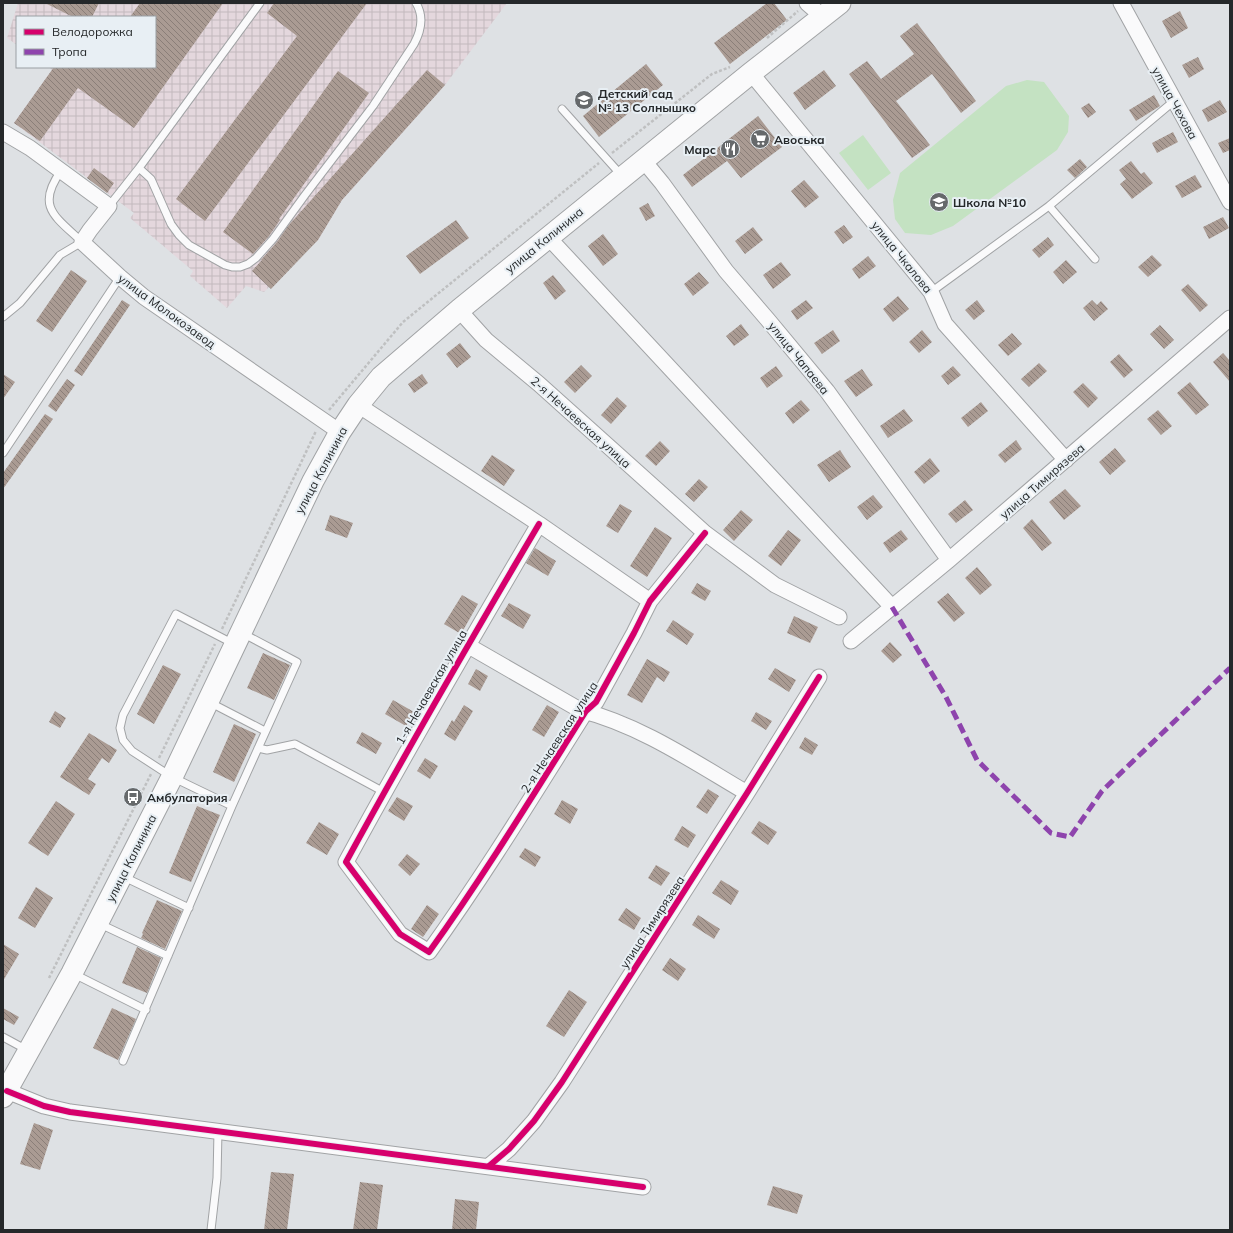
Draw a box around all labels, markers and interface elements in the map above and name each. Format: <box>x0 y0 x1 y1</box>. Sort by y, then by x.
legend <box>16 16 156 68</box>
text: Велодорожка <box>52 24 133 39</box>
text: Тропа <box>52 44 87 59</box>
street label: улица Чехова <box>1149 64 1201 142</box>
place label: Детский сад № 13 Солнышко <box>598 86 696 115</box>
school or university icon: Детский сад № 13 Солнышко <box>573 89 595 111</box>
supermarket icon: Авоська <box>749 128 771 150</box>
place label: Авоська <box>774 132 825 147</box>
restaurant icon: Марс <box>719 138 741 160</box>
place label: Марс <box>684 142 716 157</box>
school or university icon: Школа №10 <box>928 191 950 213</box>
place label: Школа №10 <box>953 195 1026 210</box>
street label: улица Калинина <box>502 204 586 276</box>
street label: улица Чкалова <box>868 218 936 296</box>
street label: улица Молокозавод <box>115 271 219 351</box>
street label: улица Чапаева <box>765 319 833 397</box>
street label: 2-я Нечаевская улица <box>528 373 634 471</box>
street label: улица Калинина <box>292 424 350 516</box>
street label: улица Тимирязева <box>997 440 1087 522</box>
street label: 1-я Нечаевская улица <box>392 627 470 747</box>
street label: 2-я Нечаевская улица <box>517 678 601 796</box>
bus stop icon: Амбулатория <box>122 786 144 808</box>
place label: Амбулатория <box>147 790 228 805</box>
street label: улица Калинина <box>102 812 160 904</box>
street label: улица Тимирязева <box>616 873 688 971</box>

